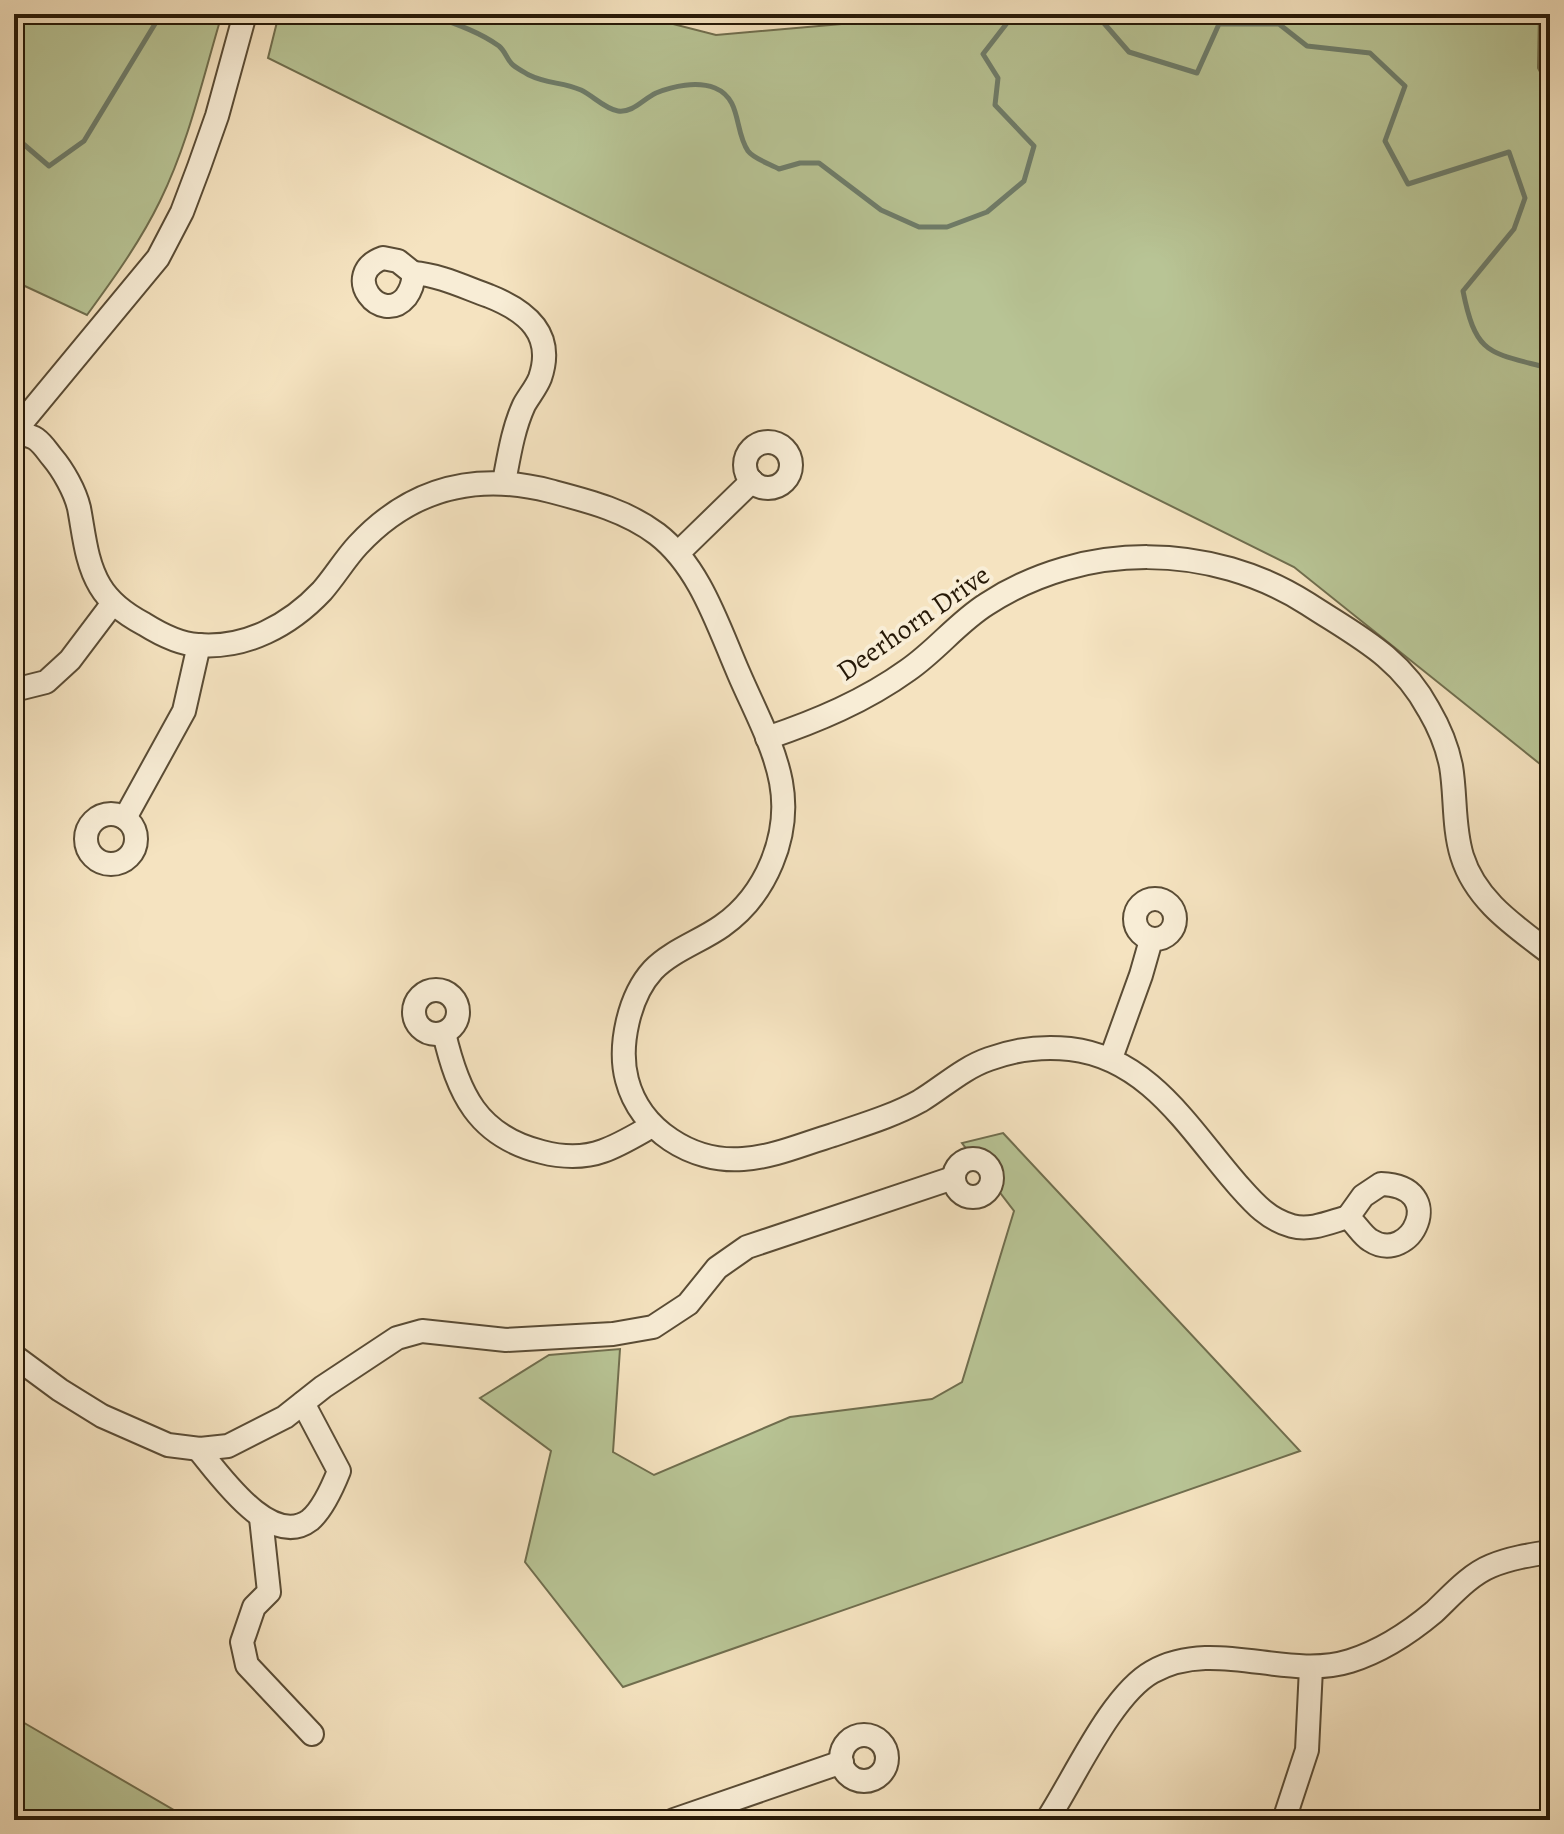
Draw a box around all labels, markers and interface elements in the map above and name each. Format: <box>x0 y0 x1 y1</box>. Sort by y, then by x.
street label: Deerhorn Drive <box>829 556 997 690</box>

